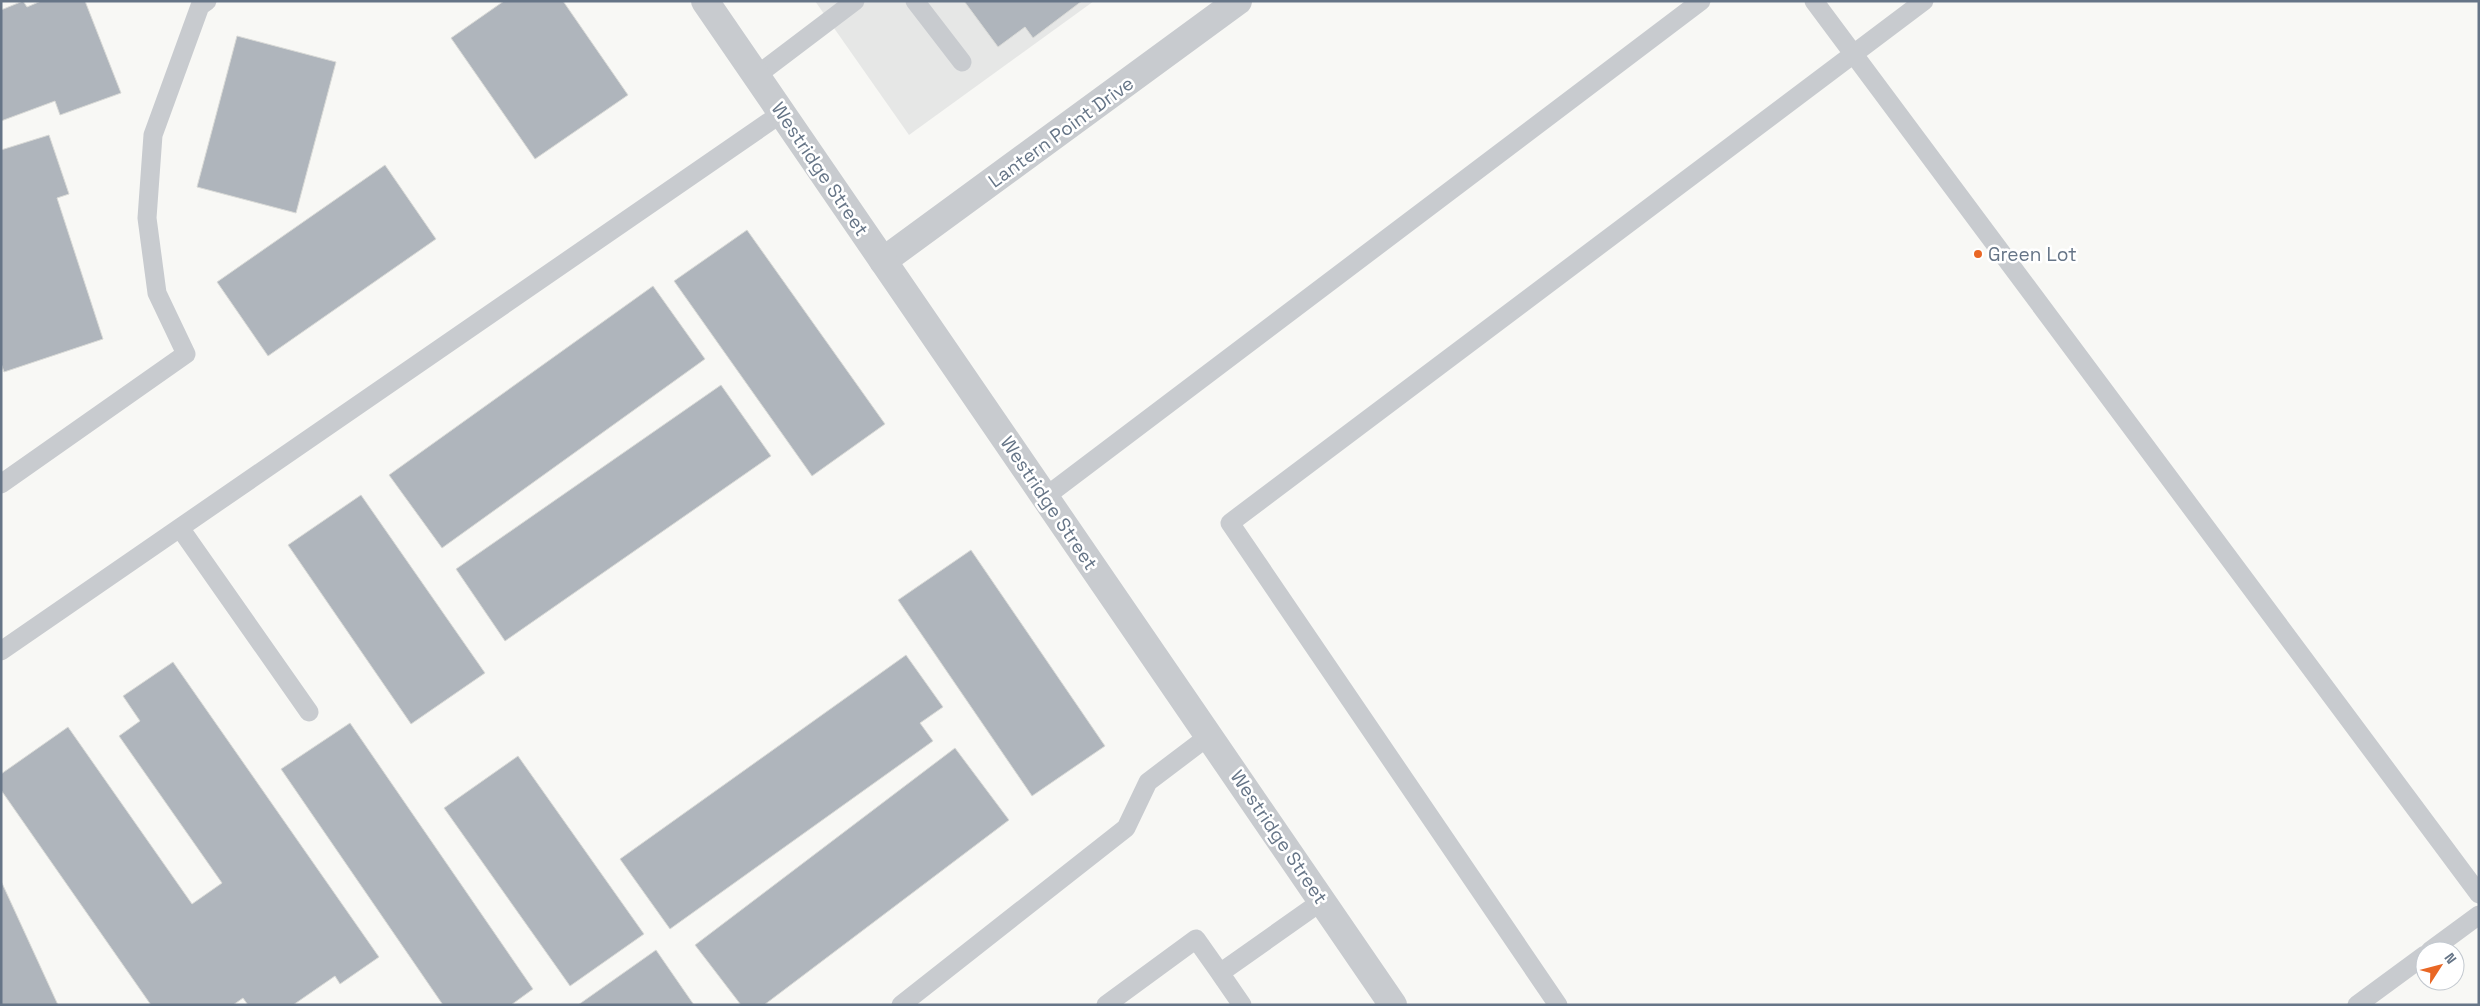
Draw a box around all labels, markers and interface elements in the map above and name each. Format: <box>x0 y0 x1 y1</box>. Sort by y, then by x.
street label: Lantern Point Drive <box>983 71 1139 193</box>
street label: Westridge Street <box>766 97 874 241</box>
place label: Green Lot <box>1988 242 2077 267</box>
marker: Green Lot <box>1972 248 1984 260</box>
street label: Westridge Street <box>995 431 1103 575</box>
street label: Westridge Street <box>1225 765 1333 909</box>
north arrow <box>2415 941 2465 991</box>
text: N <box>2440 949 2461 967</box>

